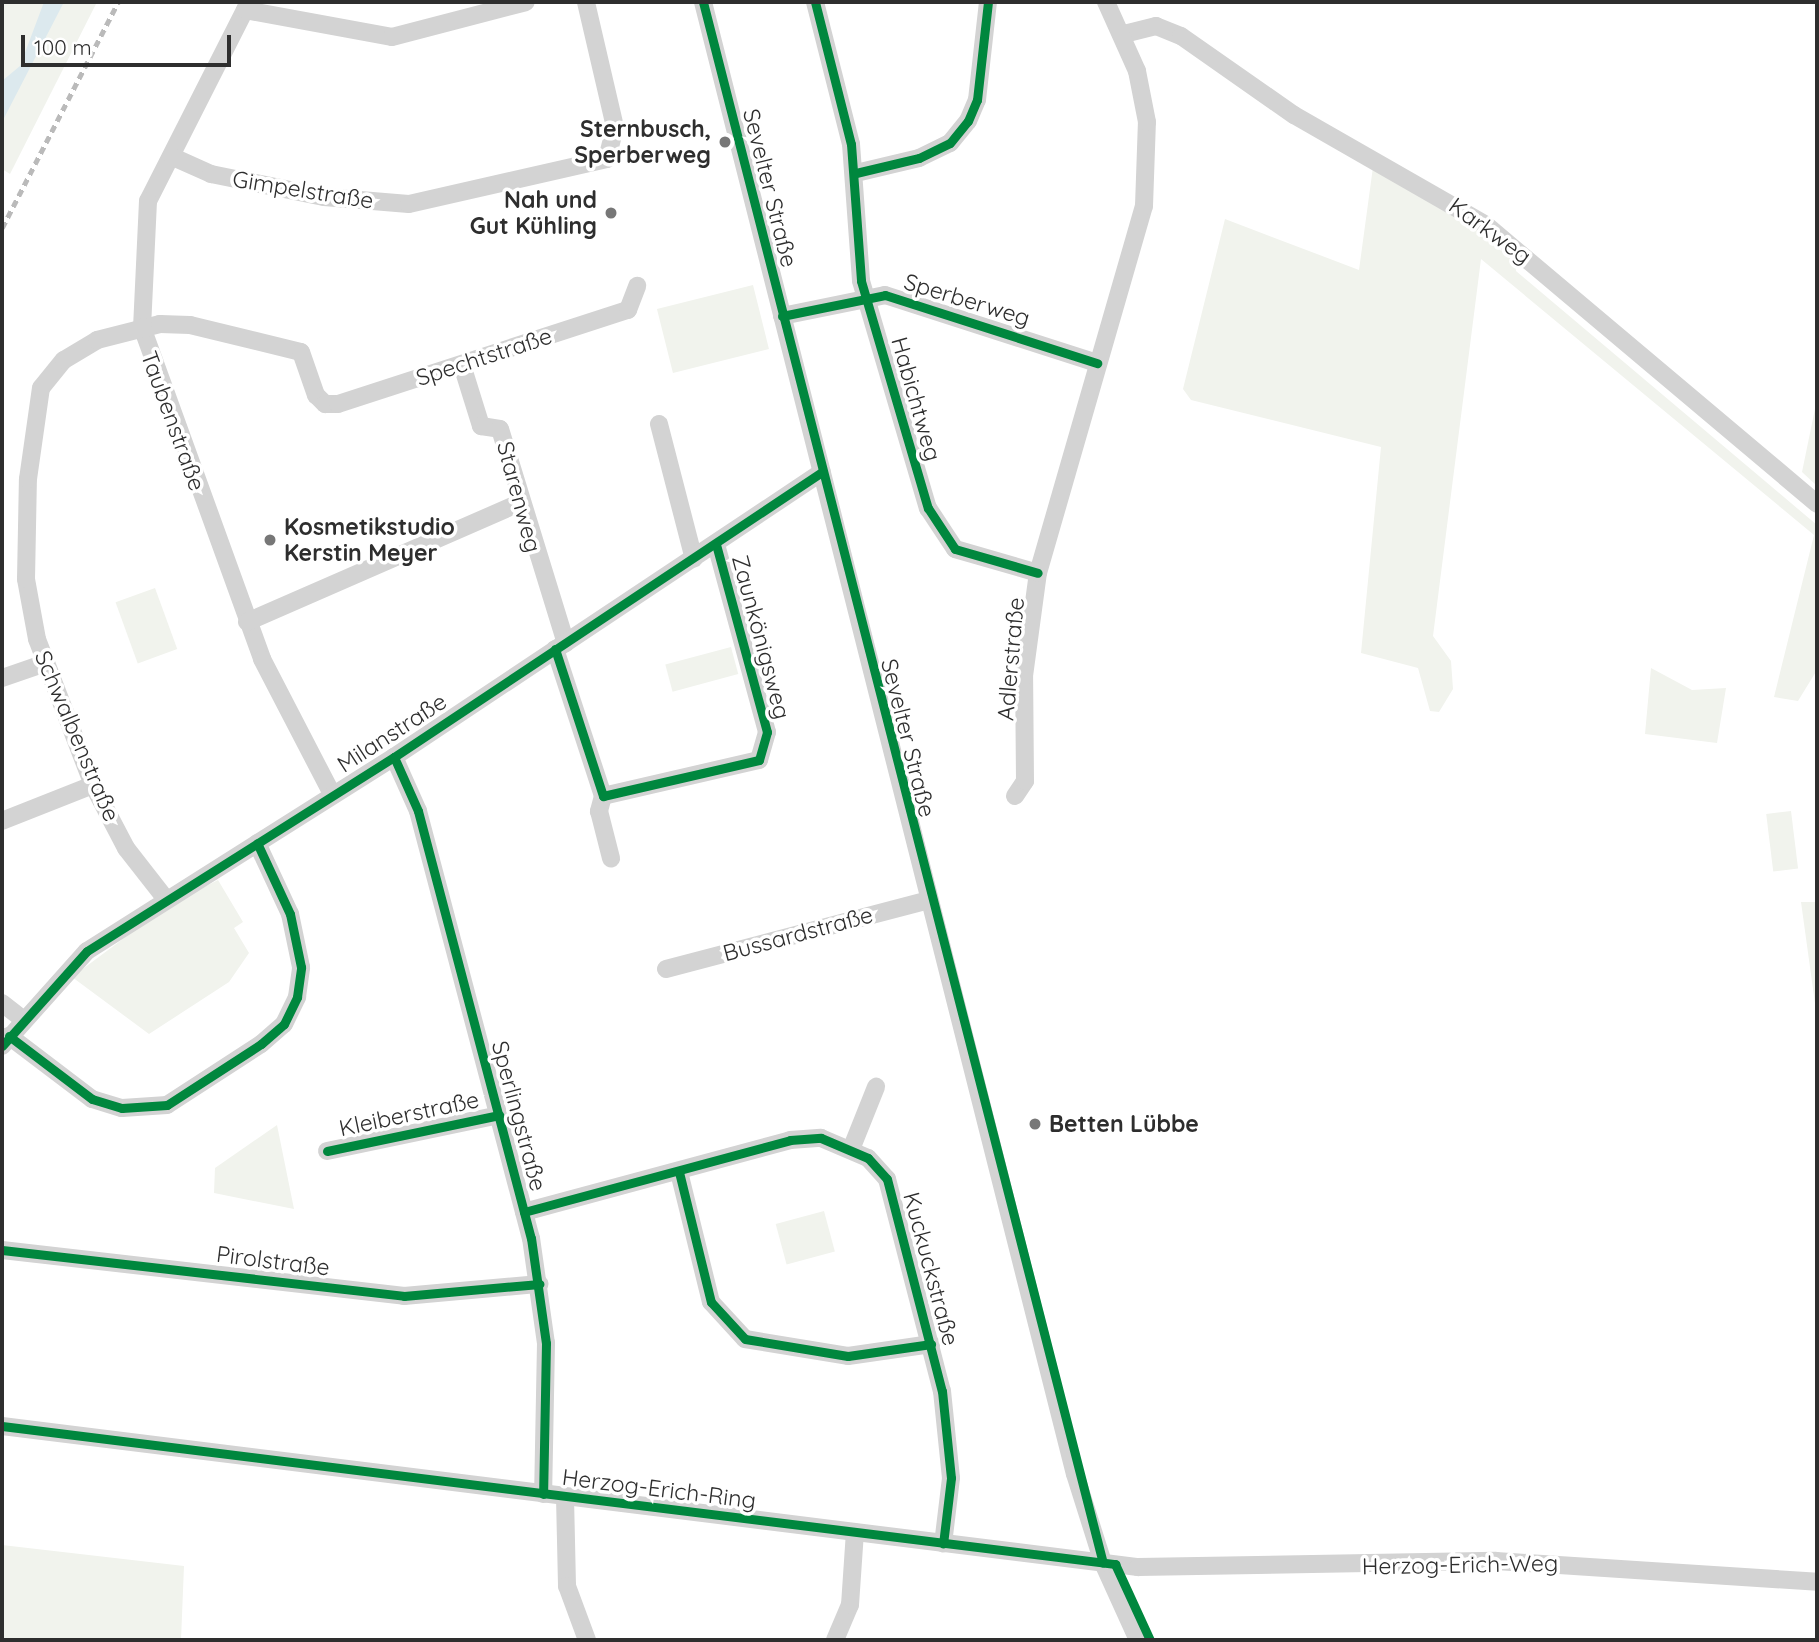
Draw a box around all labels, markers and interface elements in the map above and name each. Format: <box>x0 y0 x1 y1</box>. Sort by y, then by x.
scale bar <box>24 21 234 65</box>
text: 100 m <box>34 34 92 60</box>
street label: Sevelter Straße <box>737 106 803 270</box>
place label: Sternbusch, Sperberweg <box>574 115 711 169</box>
marker: Sternbusch, Sperberweg <box>717 134 733 150</box>
street label: Gimpelstraße <box>231 165 375 215</box>
place label: Nah und Gut Kühling <box>470 186 597 240</box>
street label: Karkweg <box>1443 192 1537 270</box>
marker: Nah und Gut Kühling <box>603 205 619 221</box>
street label: Sperberweg <box>901 268 1033 332</box>
street label: Spechtstraße <box>413 322 555 392</box>
street label: Habichtweg <box>885 334 947 464</box>
street label: Taubenstraße <box>135 347 211 495</box>
street label: Starenweg <box>491 438 547 556</box>
place label: Kosmetikstudio Kerstin Meyer <box>284 513 455 567</box>
marker: Kosmetikstudio Kerstin Meyer <box>262 532 278 548</box>
street label: Zaunkönigsweg <box>726 552 796 722</box>
street label: Adlerstraße <box>992 596 1030 722</box>
street label: Schwalbenstraße <box>29 646 125 826</box>
street label: Sevelter Straße <box>875 656 941 820</box>
street label: Milanstraße <box>332 688 452 778</box>
street label: Bussardstraße <box>720 901 876 967</box>
street label: Sperlingstraße <box>486 1038 552 1194</box>
street label: Kleiberstraße <box>337 1086 481 1142</box>
place label: Betten Lübbe <box>1049 1110 1199 1138</box>
marker: Betten Lübbe <box>1027 1116 1043 1132</box>
street label: Kuckuckstraße <box>897 1189 965 1349</box>
street label: Pirolstraße <box>215 1240 331 1282</box>
street label: Herzog-Erich-Ring <box>560 1463 758 1515</box>
street label: Herzog-Erich-Weg <box>1362 1549 1558 1581</box>

